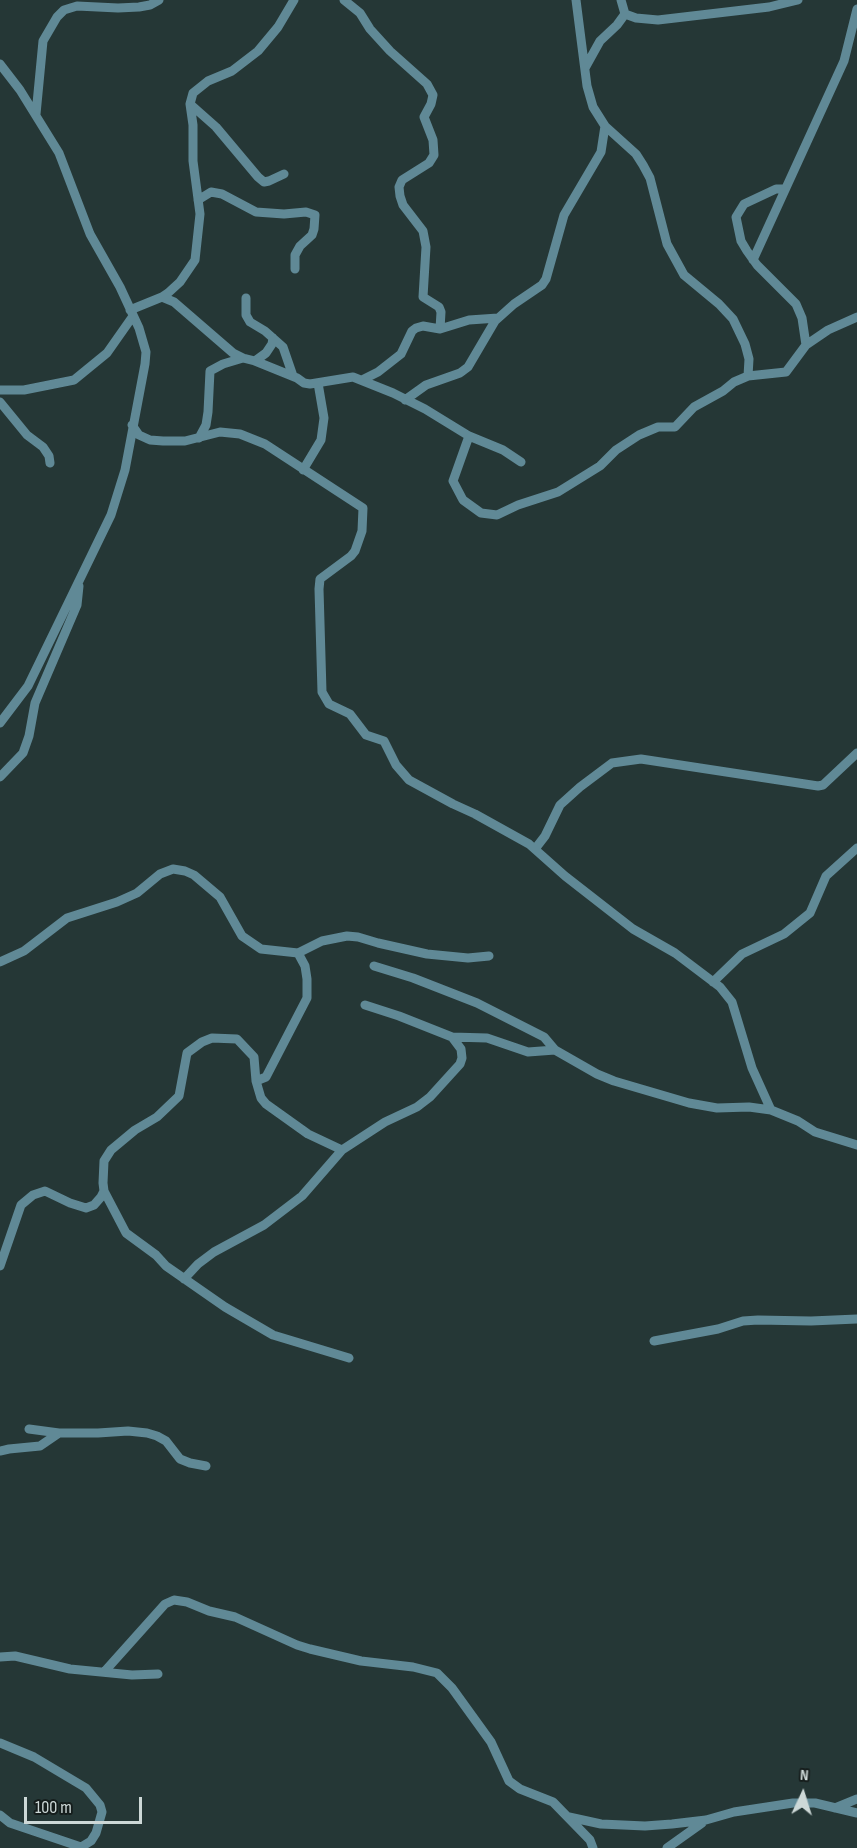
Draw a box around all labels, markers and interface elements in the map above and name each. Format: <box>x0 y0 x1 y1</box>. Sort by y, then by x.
north arrow <box>773 1764 833 1824</box>
text: N <box>799 1766 809 1785</box>
scale bar <box>27 1785 146 1823</box>
text: 100 m <box>35 1797 72 1818</box>

